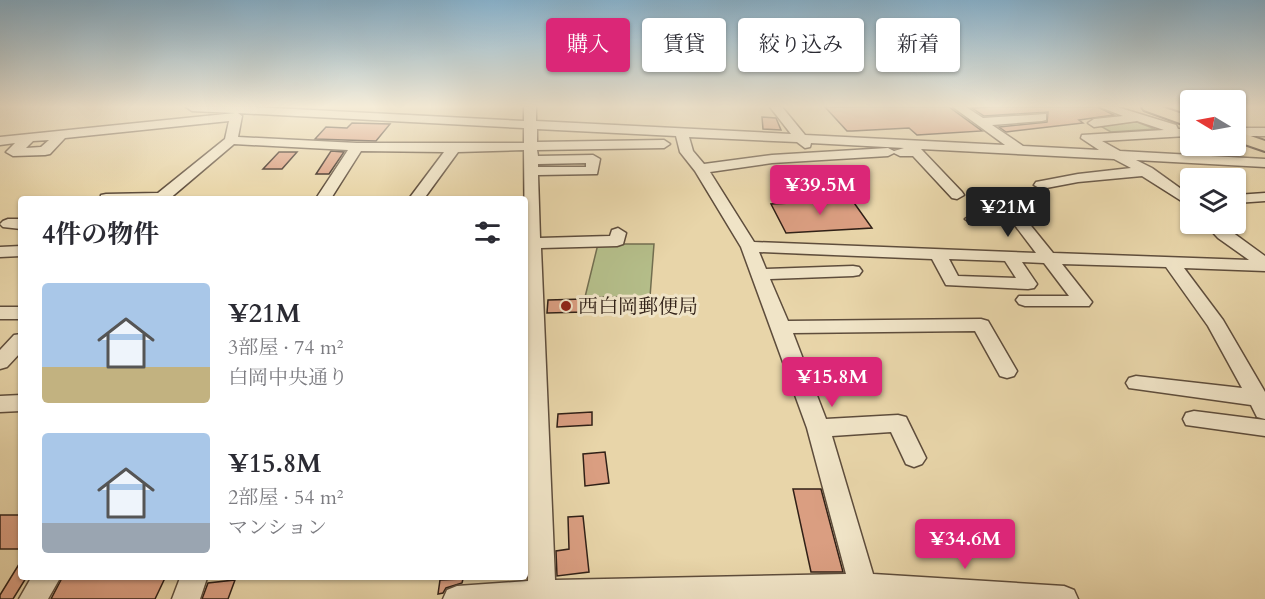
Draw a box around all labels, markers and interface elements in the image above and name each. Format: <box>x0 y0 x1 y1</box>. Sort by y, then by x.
chip: 購入 <box>546 18 630 72</box>
chip: 賃貸 <box>642 18 726 72</box>
chip: 絞り込み <box>738 18 864 72</box>
chip: 新着 <box>876 18 960 72</box>
north arrow <box>1180 90 1246 156</box>
map controls <box>1180 90 1246 234</box>
pin: ¥39.5M <box>771 165 869 216</box>
button: layers <box>1180 168 1246 234</box>
text: ¥39.5M <box>784 171 856 198</box>
pin: ¥21M <box>972 187 1044 238</box>
text: ¥21M <box>980 193 1036 220</box>
icon: filters <box>471 216 504 249</box>
text: 4件の物件 <box>42 217 159 252</box>
place label: 西白岡郵便局 <box>578 293 698 320</box>
text: ¥21M <box>228 296 301 331</box>
marker: 西白岡郵便局 <box>559 299 573 313</box>
icon: home <box>90 307 162 379</box>
text: 3部屋 · 74 m² <box>228 334 344 361</box>
pin: ¥15.8M <box>783 357 881 408</box>
text: ¥15.8M <box>796 363 868 390</box>
text: 白岡中央通り <box>228 364 348 391</box>
text: ¥15.8M <box>228 446 321 481</box>
icon: home <box>90 457 162 529</box>
text: 2部屋 · 54 m² <box>228 484 344 511</box>
text: マンション <box>228 514 327 541</box>
pin: ¥34.6M <box>916 519 1014 570</box>
text: ¥34.6M <box>929 525 1001 552</box>

